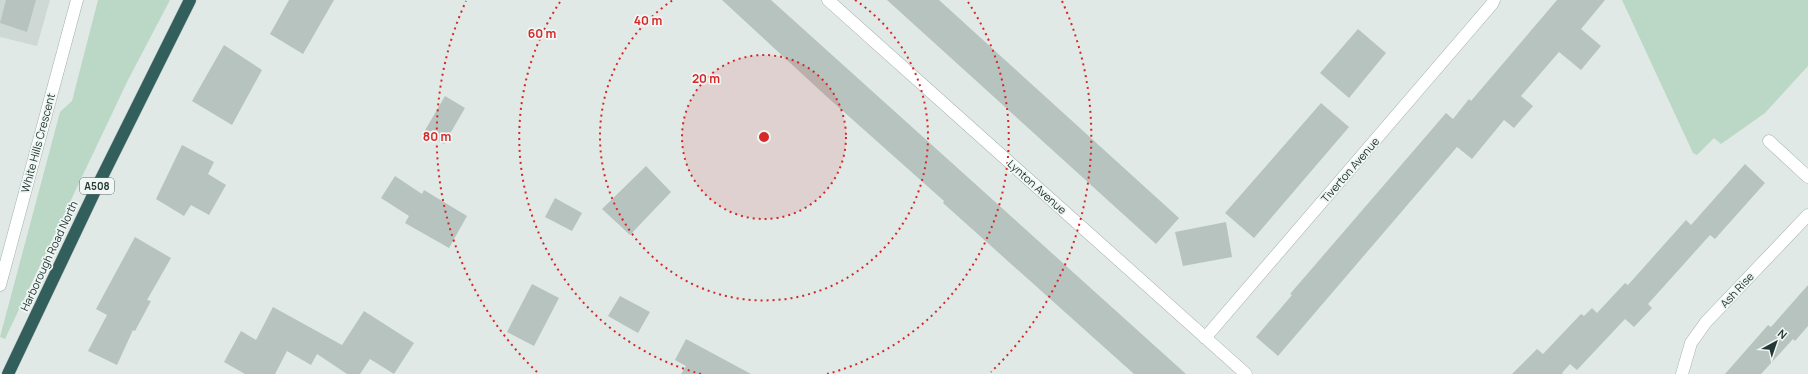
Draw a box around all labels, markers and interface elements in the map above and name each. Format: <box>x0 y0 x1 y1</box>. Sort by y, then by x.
text: 40 m <box>634 12 662 29</box>
text: 60 m <box>528 25 556 42</box>
text: 20 m <box>692 70 720 87</box>
street label: White Hills Crescent <box>17 91 58 194</box>
text: 80 m <box>423 128 451 145</box>
centre of rings <box>757 130 771 144</box>
street label: Tiverton Avenue <box>1317 133 1383 206</box>
street label: Lynton Avenue <box>1005 156 1070 218</box>
road number: A508 <box>80 178 114 194</box>
street label: Harborough Road North <box>16 198 81 313</box>
street label: Ash Rise <box>1716 268 1757 311</box>
north arrow <box>1756 322 1796 362</box>
text: N <box>1775 326 1791 342</box>

